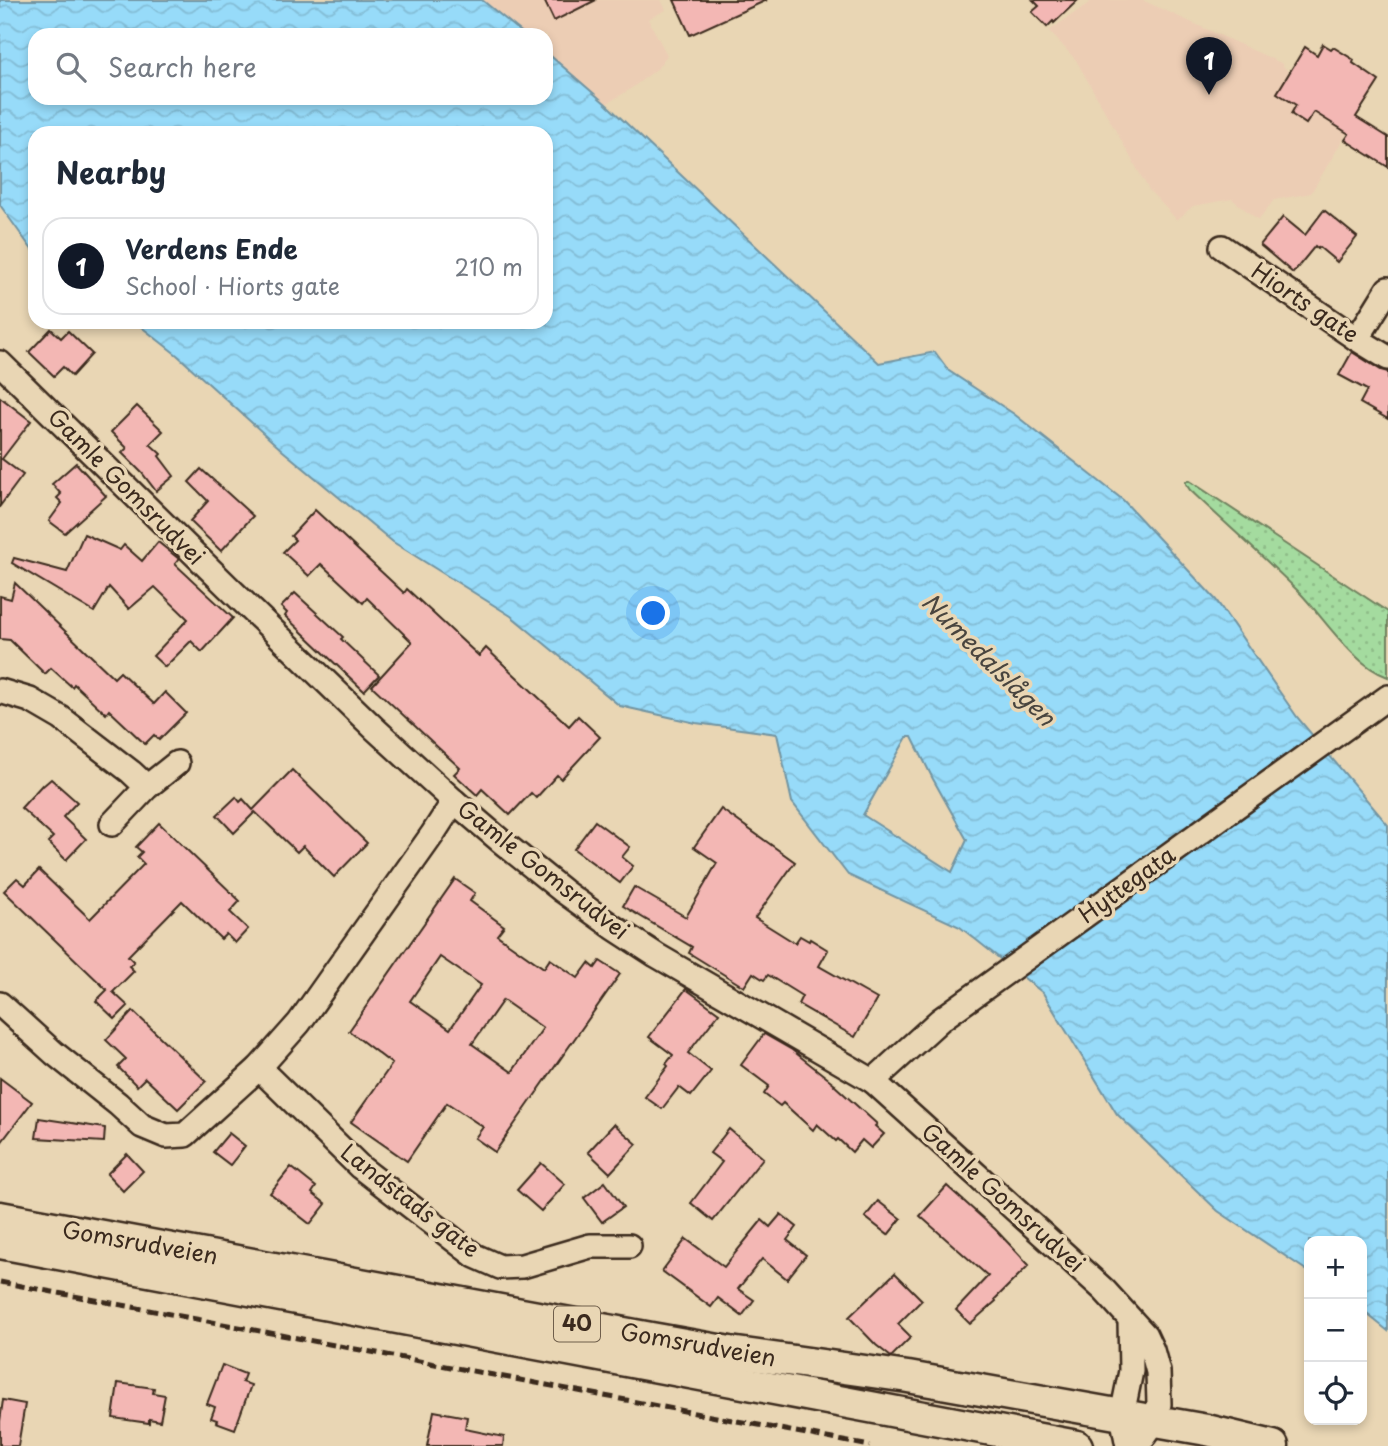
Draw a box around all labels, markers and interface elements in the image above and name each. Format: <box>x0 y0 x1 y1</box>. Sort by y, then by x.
search box <box>28 28 553 105</box>
pin: 1 <box>1186 37 1232 95</box>
text: Search here <box>108 47 257 86</box>
icon: search <box>52 48 90 86</box>
text: Nearby <box>56 149 166 194</box>
text: Verdens Ende <box>125 229 298 268</box>
text: 1 <box>76 249 87 284</box>
text: 210 m <box>455 249 523 284</box>
street label: Hiorts gate <box>1245 253 1367 351</box>
text: School · Hiorts gate <box>125 268 340 303</box>
street label: Gamle Gomsrudvei <box>41 399 214 572</box>
water label: Numedalslågen <box>915 584 1065 735</box>
your location <box>636 596 670 630</box>
street label: Gamle Gomsrudvei <box>451 791 637 947</box>
street label: Hyttegata <box>1070 836 1182 931</box>
street label: Gamle Gomsrudvei <box>914 1114 1094 1280</box>
street label: Landstads gate <box>334 1134 488 1265</box>
street label: Gomsrudveien <box>60 1211 221 1272</box>
map controls <box>1304 1236 1367 1425</box>
button: + <box>1304 1236 1367 1299</box>
button: − <box>1304 1299 1367 1362</box>
road number: 40 <box>554 1306 600 1342</box>
street label: Gomsrudveien <box>618 1313 779 1374</box>
button: locate <box>1304 1362 1367 1425</box>

